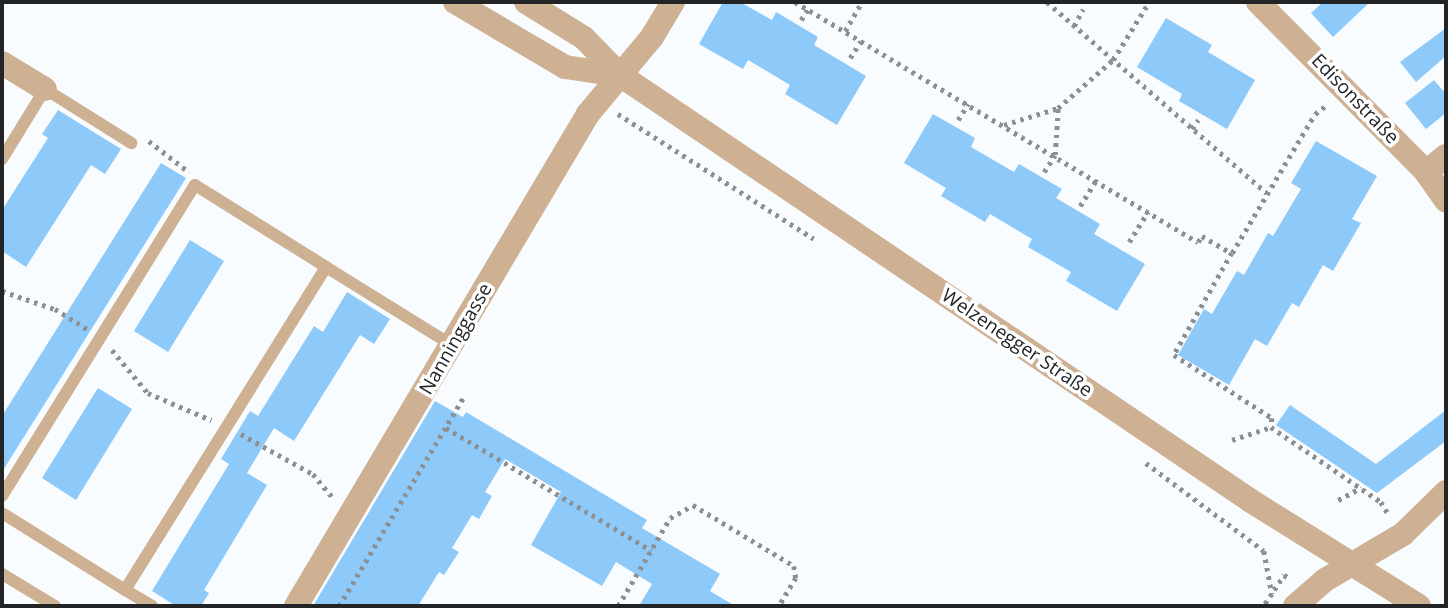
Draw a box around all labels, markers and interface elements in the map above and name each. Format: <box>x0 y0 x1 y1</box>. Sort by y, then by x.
street label: Edisonstraße <box>1307 49 1403 149</box>
street label: Nanninggasse <box>415 279 497 399</box>
street label: Welzenegger Straße <box>937 284 1097 402</box>

